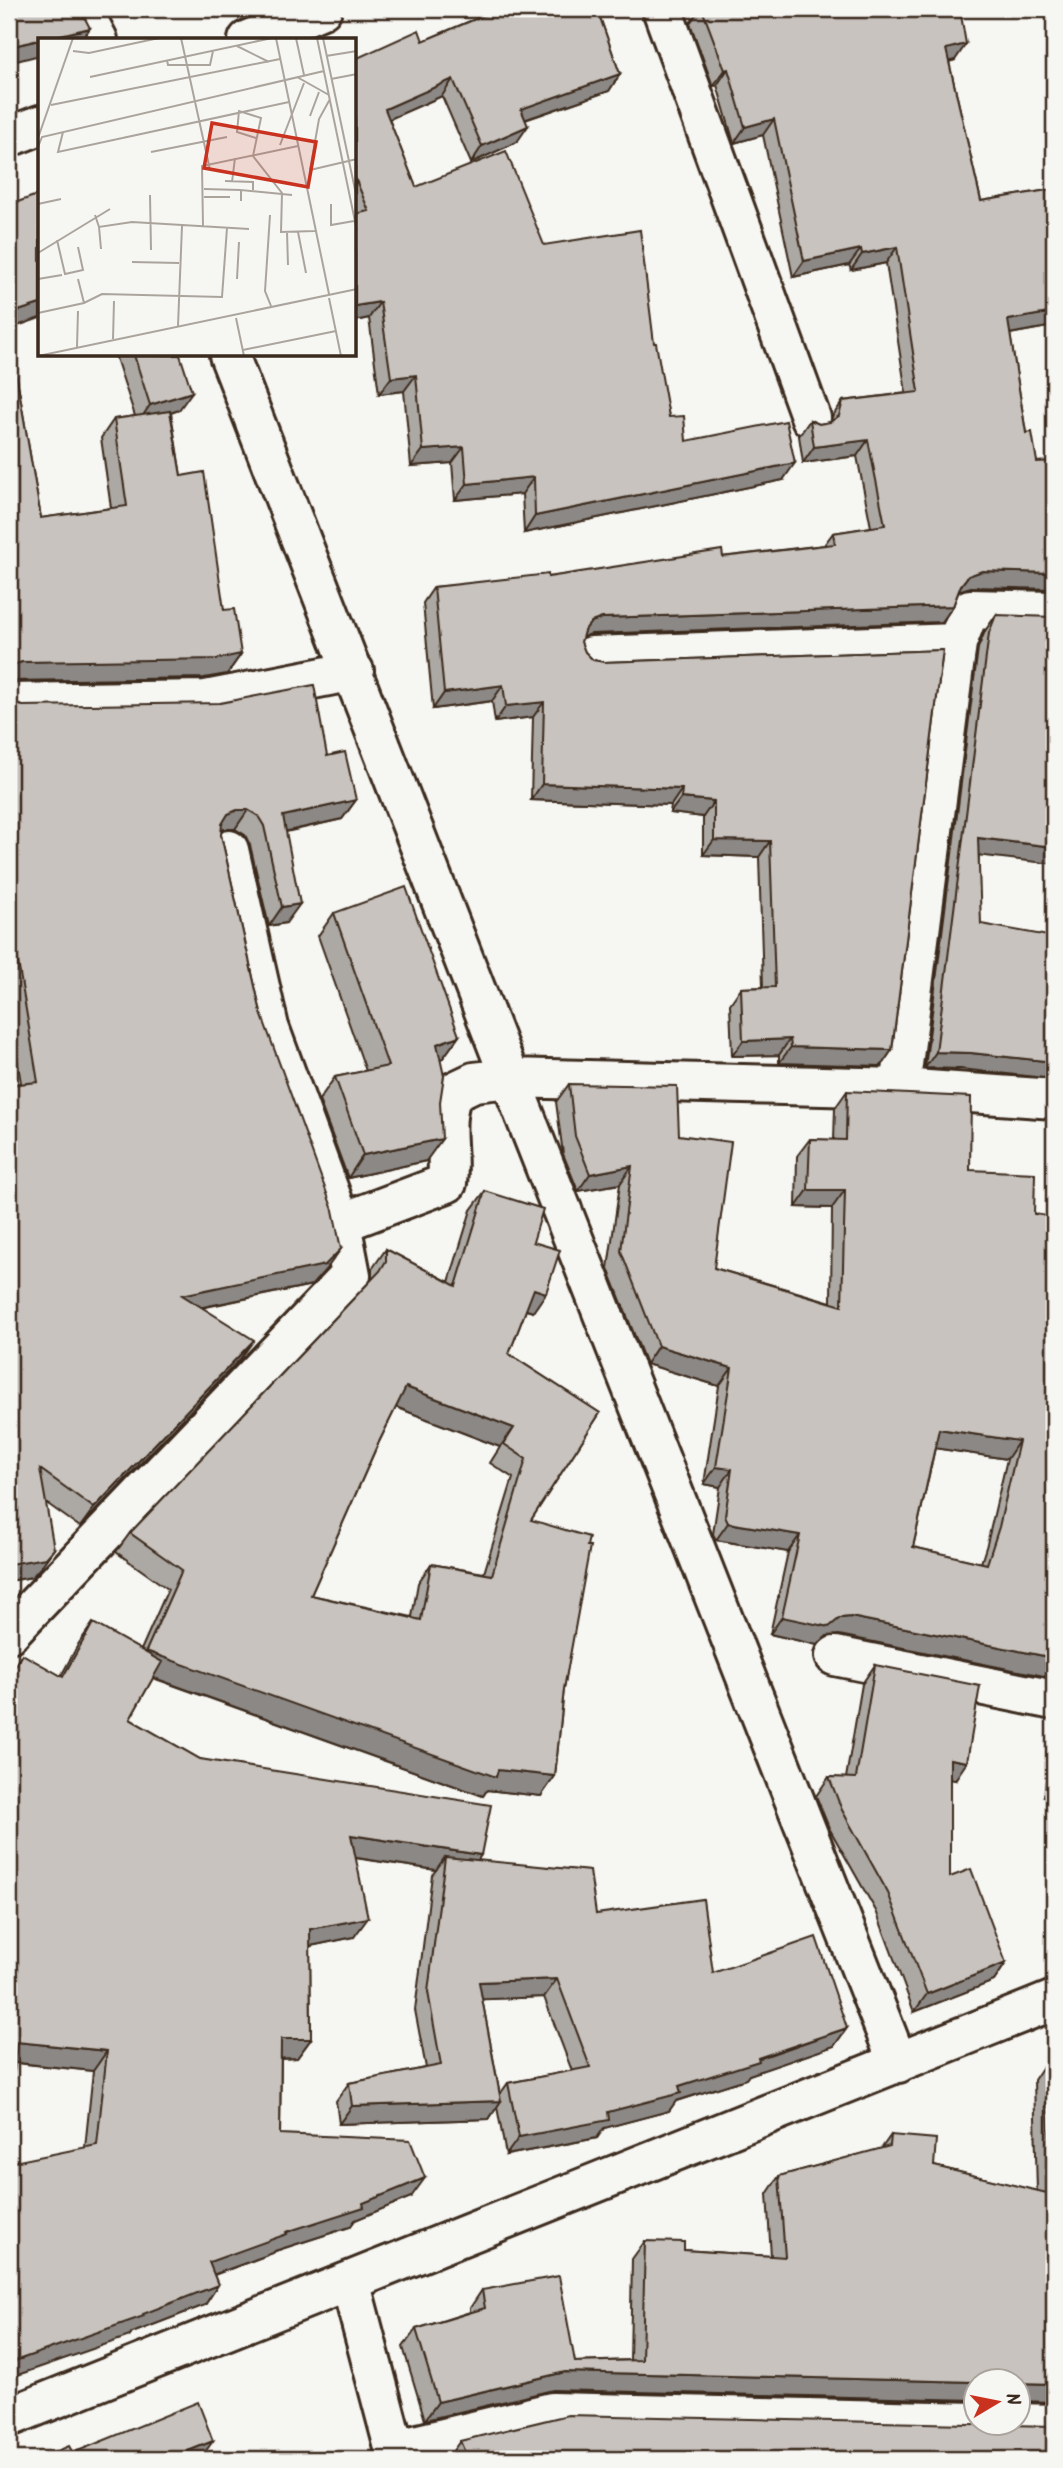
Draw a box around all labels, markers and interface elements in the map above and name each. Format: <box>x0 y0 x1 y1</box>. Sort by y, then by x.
inset map <box>38 38 357 357</box>
north arrow <box>962 2366 1032 2436</box>
text: N <box>996 2391 1028 2408</box>

